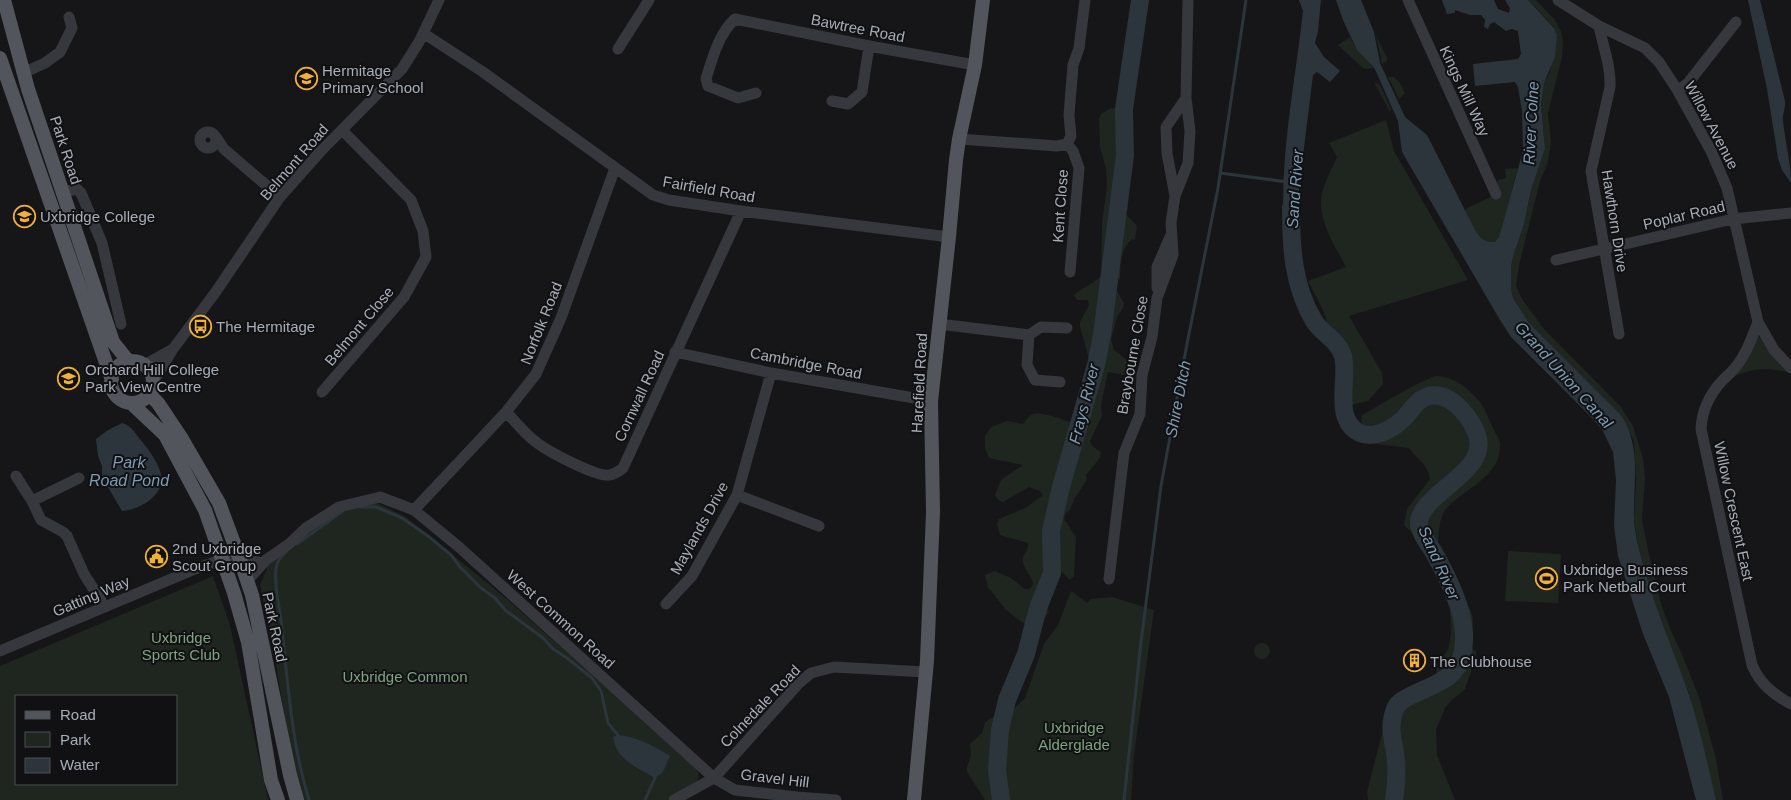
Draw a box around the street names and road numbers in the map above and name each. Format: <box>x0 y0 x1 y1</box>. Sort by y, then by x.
street label: Bawtree Road <box>810 11 906 45</box>
street label: Kings Mill Way <box>1437 43 1494 139</box>
street label: Willow Avenue <box>1682 78 1742 172</box>
street label: Park Road <box>47 114 85 186</box>
street label: Belmont Road <box>256 121 332 203</box>
street label: Kent Close <box>1049 169 1071 243</box>
street label: Hawthorn Drive <box>1599 169 1631 273</box>
street label: Fairfield Road <box>662 173 756 205</box>
street label: Poplar Road <box>1641 197 1727 233</box>
street label: Norfolk Road <box>517 279 565 367</box>
street label: Belmont Close <box>321 283 397 369</box>
street label: Braybourne Close <box>1113 294 1151 416</box>
street label: Harefield Road <box>908 333 930 433</box>
street label: Cambridge Road <box>749 344 863 382</box>
street label: Cornwall Road <box>611 348 667 444</box>
street label: Willow Crescent East <box>1711 440 1757 583</box>
street label: Maylands Drive <box>667 479 731 577</box>
street label: West Common Road <box>504 566 618 672</box>
street label: Gatting Way <box>50 572 133 620</box>
street label: Park Road <box>259 591 291 663</box>
street label: Colnedale Road <box>717 661 803 751</box>
street label: Gravel Hill <box>740 765 810 791</box>

